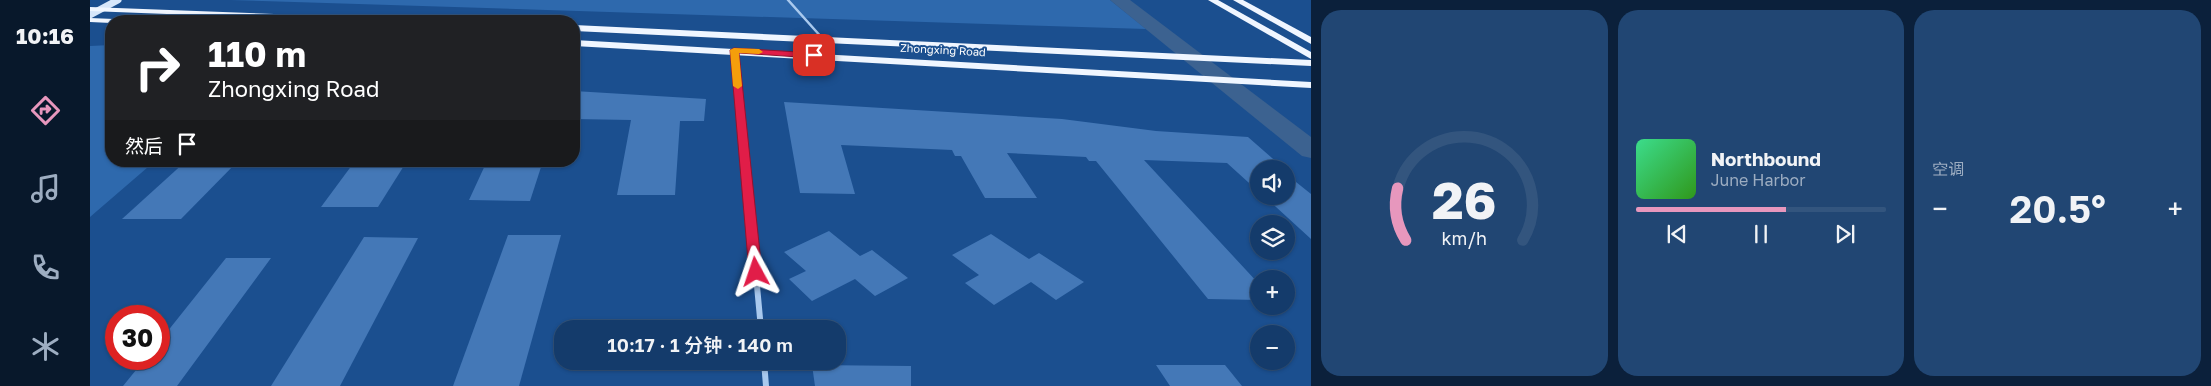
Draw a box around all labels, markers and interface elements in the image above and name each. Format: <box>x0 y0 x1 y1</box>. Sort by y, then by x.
text: 10:16 <box>16 22 74 49</box>
text: 110 m <box>208 33 306 75</box>
pin <box>793 34 835 76</box>
icon: right <box>125 35 190 100</box>
icon: arrive <box>800 41 828 69</box>
street label: Zhongxing Road <box>900 41 986 58</box>
text: Zhongxing Road <box>208 75 379 102</box>
icon: directions <box>28 93 63 128</box>
icon: arrive <box>173 130 201 158</box>
text: 然后 <box>125 134 163 157</box>
text: Northbound <box>1711 147 1821 170</box>
text: 空调 <box>1932 159 1964 179</box>
map controls <box>1250 160 1295 370</box>
button: sound <box>1250 160 1295 205</box>
text: 26 <box>1432 168 1497 230</box>
text: June Harbor <box>1711 170 1805 190</box>
icon: music <box>28 171 63 206</box>
text: 20.5° <box>2009 186 2106 231</box>
text: − <box>1932 192 1948 225</box>
text: + <box>2168 192 2183 225</box>
button: layers <box>1250 215 1295 260</box>
icon: previous <box>1663 220 1691 248</box>
icon: pause <box>1747 220 1775 248</box>
icon: next <box>1831 220 1859 248</box>
text: km/h <box>1442 227 1487 249</box>
position arrow <box>729 245 781 297</box>
icon: phone <box>28 250 63 285</box>
button: + <box>1250 270 1295 315</box>
speed limit sign: 30 <box>105 305 170 370</box>
button: − <box>1250 325 1295 370</box>
icon: climate <box>28 329 63 364</box>
text: 10:17 · 1 分钟 · 140 m <box>607 333 793 356</box>

